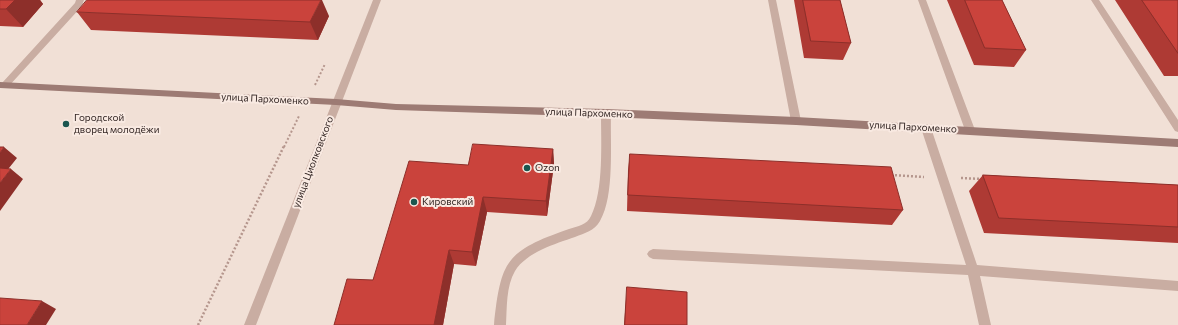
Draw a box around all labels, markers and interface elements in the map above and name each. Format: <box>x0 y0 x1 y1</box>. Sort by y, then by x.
street label: улица Пархоменко <box>221 91 309 107</box>
street label: улица Пархоменко <box>545 105 633 121</box>
place label: Городской дворец молодёжи <box>74 112 159 136</box>
street label: улица Циолковского <box>290 115 336 209</box>
marker: Городской дворец молодёжи <box>61 119 71 129</box>
street label: улица Пархоменко <box>869 119 957 135</box>
place label: Ozon <box>535 162 560 174</box>
marker: Ozon <box>522 163 532 173</box>
place label: Кировский <box>422 196 473 208</box>
marker: Кировский <box>409 197 419 207</box>

